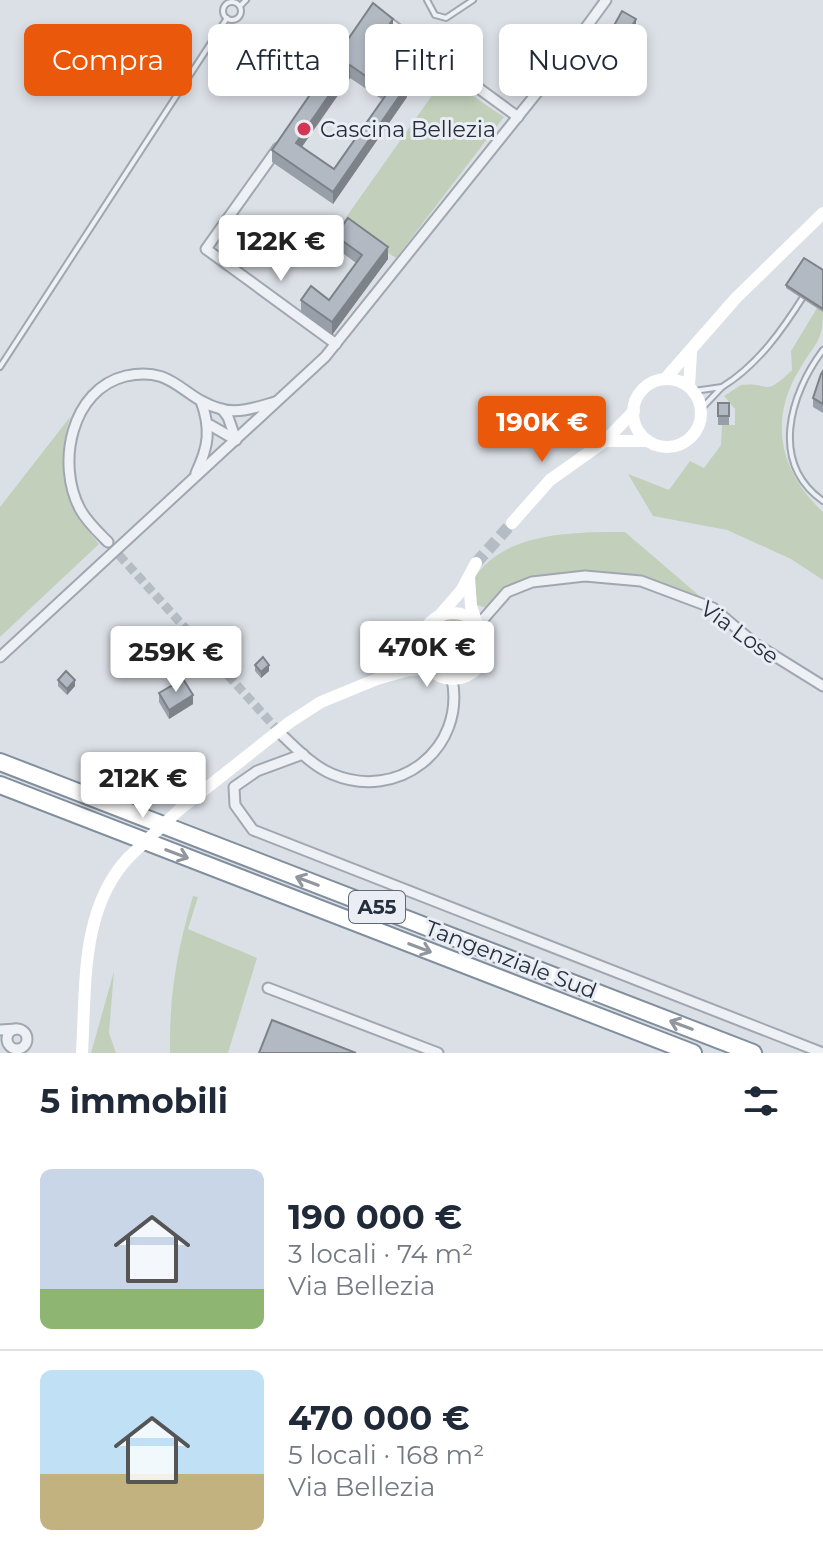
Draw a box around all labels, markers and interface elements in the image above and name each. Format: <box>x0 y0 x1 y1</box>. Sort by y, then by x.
chip: Compra <box>24 24 192 96</box>
chip: Affitta <box>208 24 349 96</box>
chip: Filtri <box>365 24 483 96</box>
chip: Nuovo <box>499 24 647 96</box>
place label: Cascina Bellezia <box>320 116 496 143</box>
marker: Cascina Bellezia <box>295 120 313 138</box>
pin: 122K € <box>216 215 346 283</box>
text: 122K € <box>237 225 325 257</box>
pin: 190K € <box>477 396 607 464</box>
text: 190K € <box>496 406 588 438</box>
street label: Via Lose <box>695 595 784 670</box>
pin: 470K € <box>362 621 492 689</box>
pin: 259K € <box>111 626 241 694</box>
text: 470K € <box>378 631 476 663</box>
text: 259K € <box>128 636 224 668</box>
pin: 212K € <box>78 752 208 820</box>
text: 212K € <box>99 762 187 794</box>
one-way arrow <box>164 848 189 862</box>
one-way arrow <box>296 873 320 887</box>
road number: A55 <box>349 891 405 923</box>
street label: Tangenziale Sud <box>421 914 600 1005</box>
one-way arrow <box>407 942 432 956</box>
one-way arrow <box>669 1017 694 1031</box>
icon: filters <box>739 1079 783 1123</box>
text: 5 immobili <box>40 1080 228 1122</box>
text: 190 000 € <box>288 1196 462 1238</box>
icon: home <box>104 1201 200 1297</box>
text: 3 locali · 74 m² <box>288 1238 473 1270</box>
text: Via Bellezia <box>288 1270 435 1302</box>
text: 470 000 € <box>288 1397 470 1439</box>
icon: home <box>104 1402 200 1498</box>
text: 5 locali · 168 m² <box>288 1439 484 1471</box>
text: Via Bellezia <box>288 1471 435 1503</box>

